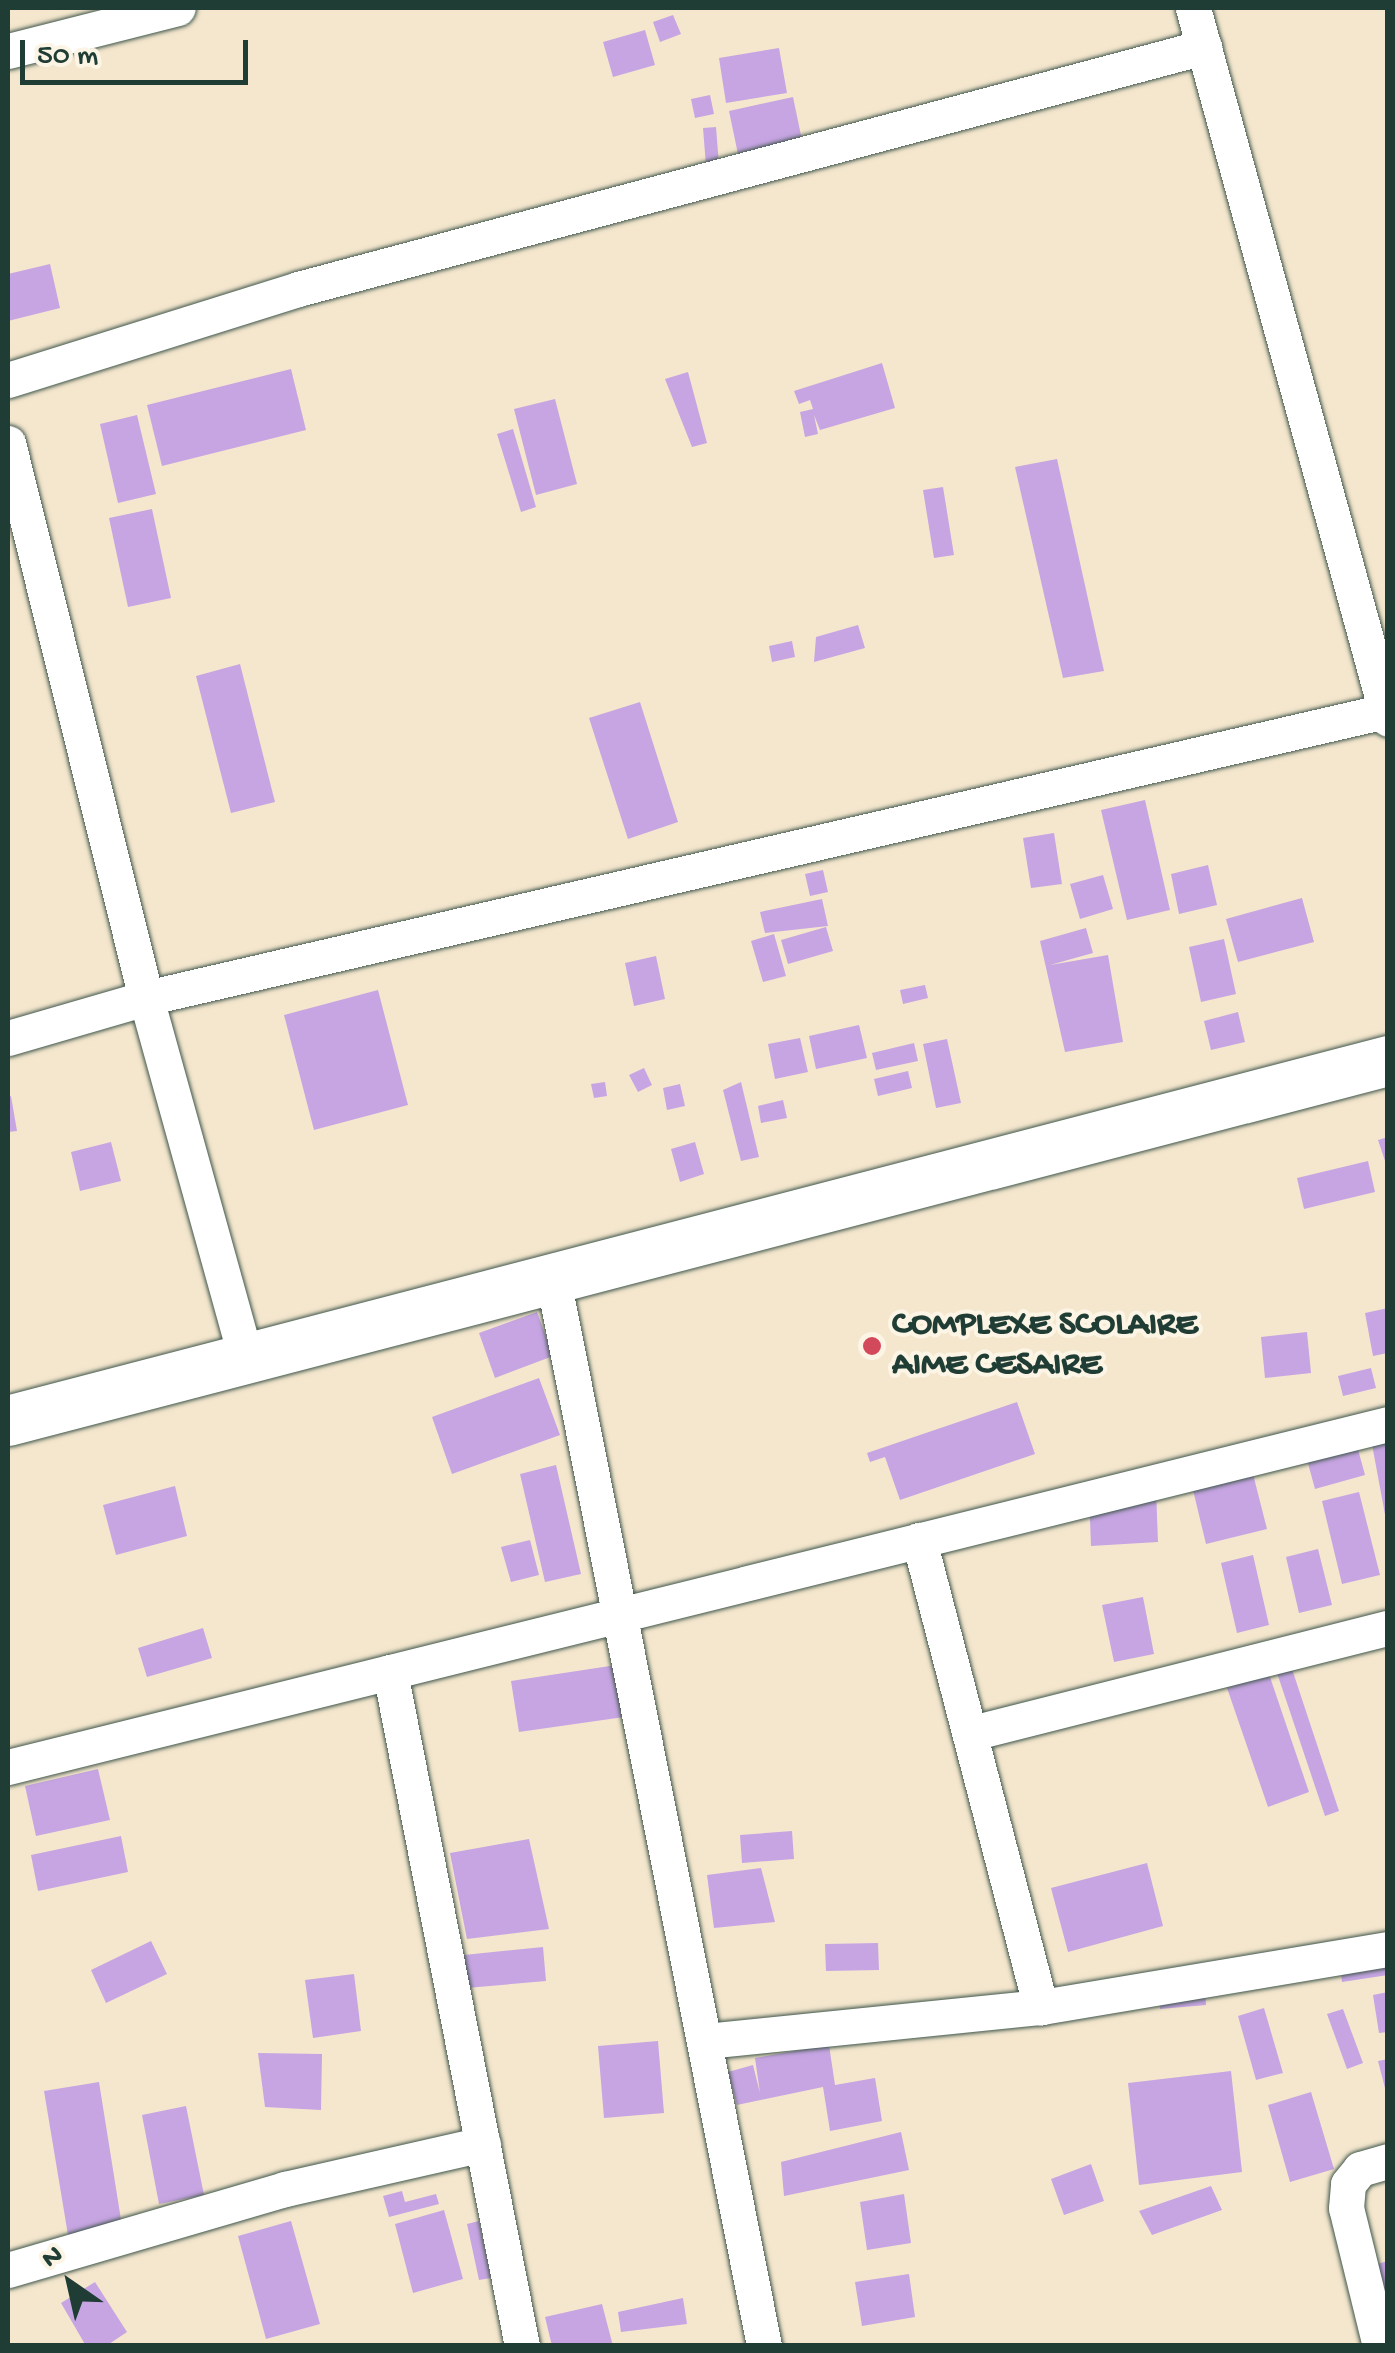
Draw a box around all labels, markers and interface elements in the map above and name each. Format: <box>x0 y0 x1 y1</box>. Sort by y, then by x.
scale bar <box>25 20 252 82</box>
text: 50 m <box>37 40 98 75</box>
place label: COMPLEXE SCOLAIRE AIME CESAIRE <box>892 1305 1197 1387</box>
marker: COMPLEXE SCOLAIRE AIME CESAIRE <box>861 1335 883 1357</box>
north arrow <box>20 2233 120 2333</box>
text: N <box>36 2239 70 2277</box>

